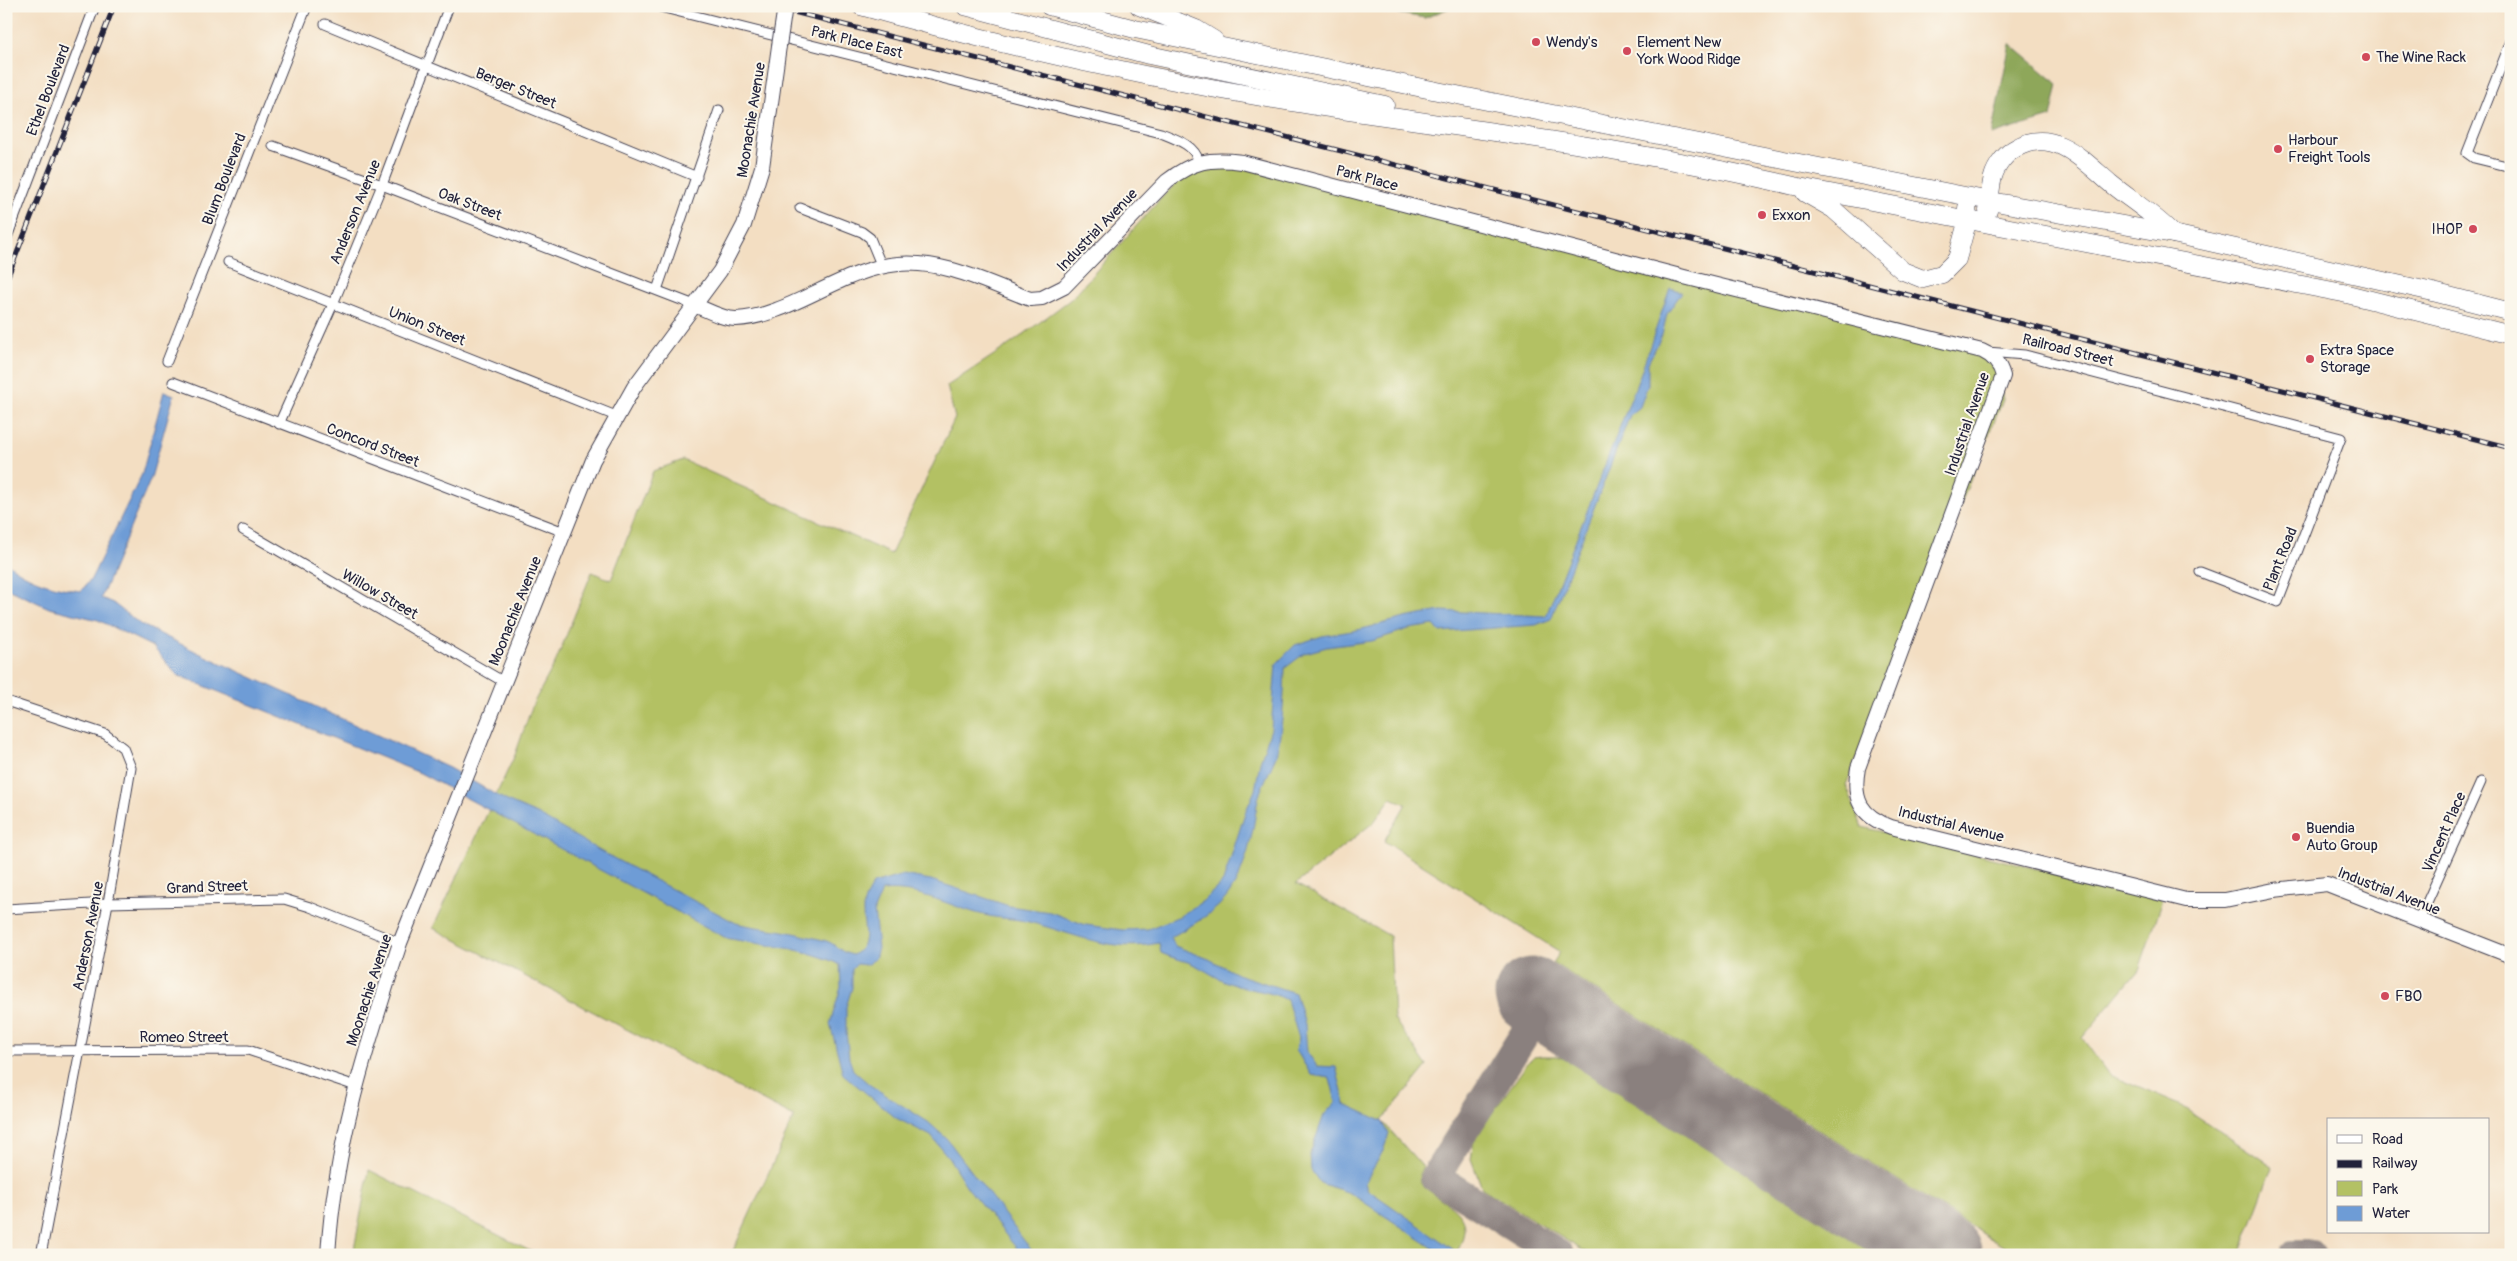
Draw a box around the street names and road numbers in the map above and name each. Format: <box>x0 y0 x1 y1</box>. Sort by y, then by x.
street label: Park Place East <box>809 22 906 63</box>
street label: Ethel Boulevard <box>22 42 75 139</box>
street label: Moonachie Avenue <box>733 60 770 179</box>
street label: Berger Street <box>473 64 560 114</box>
street label: Blum Boulevard <box>198 131 251 228</box>
street label: Anderson Avenue <box>326 157 385 267</box>
street label: Park Place <box>1334 161 1401 196</box>
street label: Oak Street <box>435 184 505 226</box>
street label: Industrial Avenue <box>1053 184 1142 276</box>
street label: Union Street <box>386 302 469 351</box>
street label: Railroad Street <box>2020 330 2116 371</box>
street label: Industrial Avenue <box>1941 369 1994 478</box>
street label: Concord Street <box>324 419 423 472</box>
street label: Plant Road <box>2259 525 2302 594</box>
street label: Moonachie Avenue <box>485 553 546 669</box>
street label: Willow Street <box>338 565 422 624</box>
street label: Vincent Place <box>2418 788 2471 875</box>
street label: Industrial Avenue <box>1896 802 2006 847</box>
street label: Industrial Avenue <box>2335 863 2443 920</box>
street label: Grand Street <box>166 877 249 898</box>
street label: Anderson Avenue <box>69 879 109 992</box>
street label: Moonachie Avenue <box>342 931 397 1048</box>
street label: Romeo Street <box>140 1028 229 1047</box>

